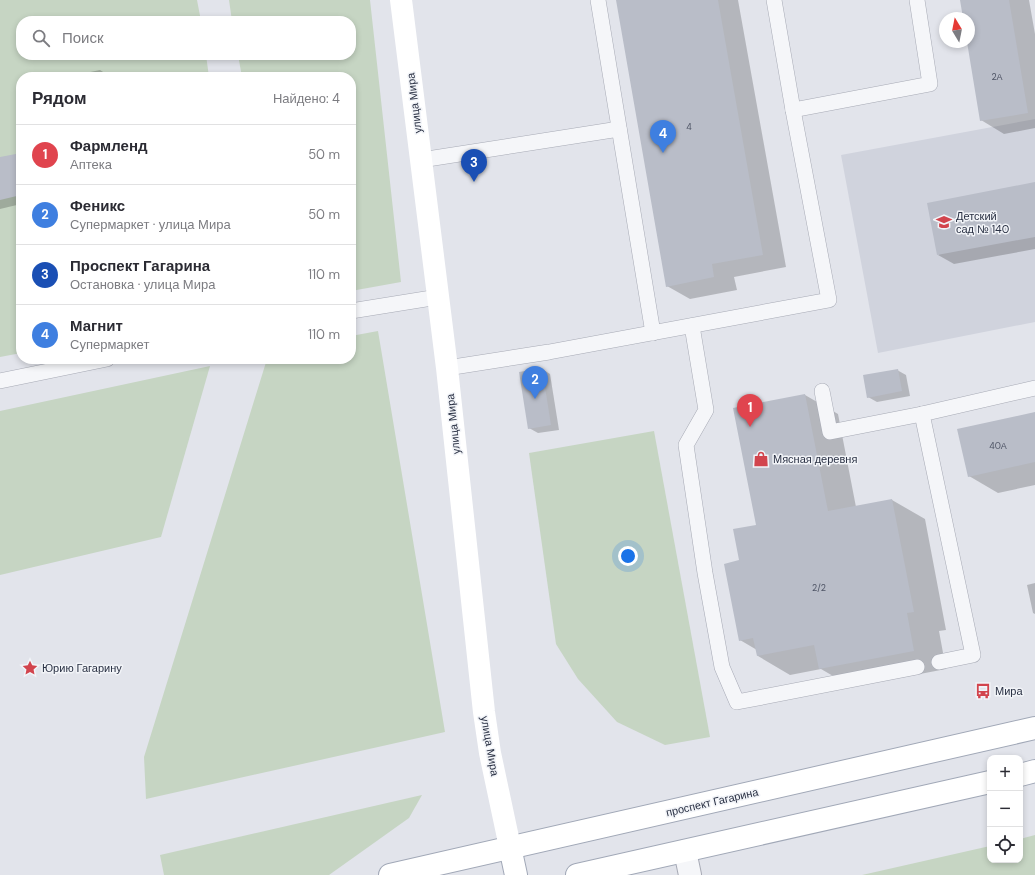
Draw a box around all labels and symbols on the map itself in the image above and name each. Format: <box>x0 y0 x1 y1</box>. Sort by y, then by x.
north arrow <box>939 12 975 48</box>
street label: улица Мира <box>403 71 425 134</box>
house number: 2А <box>991 71 1003 83</box>
pin: 4 <box>650 120 676 153</box>
house number: 4 <box>686 121 692 133</box>
pin: 3 <box>461 149 487 182</box>
place label: Детский сад № 140 <box>956 209 1009 236</box>
school or university icon: Детский сад № 140 <box>935 213 953 231</box>
pin: 2 <box>522 366 548 399</box>
street label: улица Мира <box>443 392 463 455</box>
pin: 1 <box>737 394 763 427</box>
house number: 40А <box>989 440 1007 452</box>
shop icon: Мясная деревня <box>752 450 770 468</box>
place label: Мясная деревня <box>773 452 857 466</box>
your location <box>618 546 638 566</box>
house number: 2/2 <box>812 582 826 594</box>
place icon: Юрию Гагарину <box>21 659 39 677</box>
place label: Юрию Гагарину <box>42 661 122 675</box>
bus stop icon: Мира <box>974 682 992 700</box>
place label: Мира <box>995 684 1023 698</box>
street label: улица Мира <box>478 715 502 778</box>
street label: проспект Гагарина <box>664 784 760 819</box>

